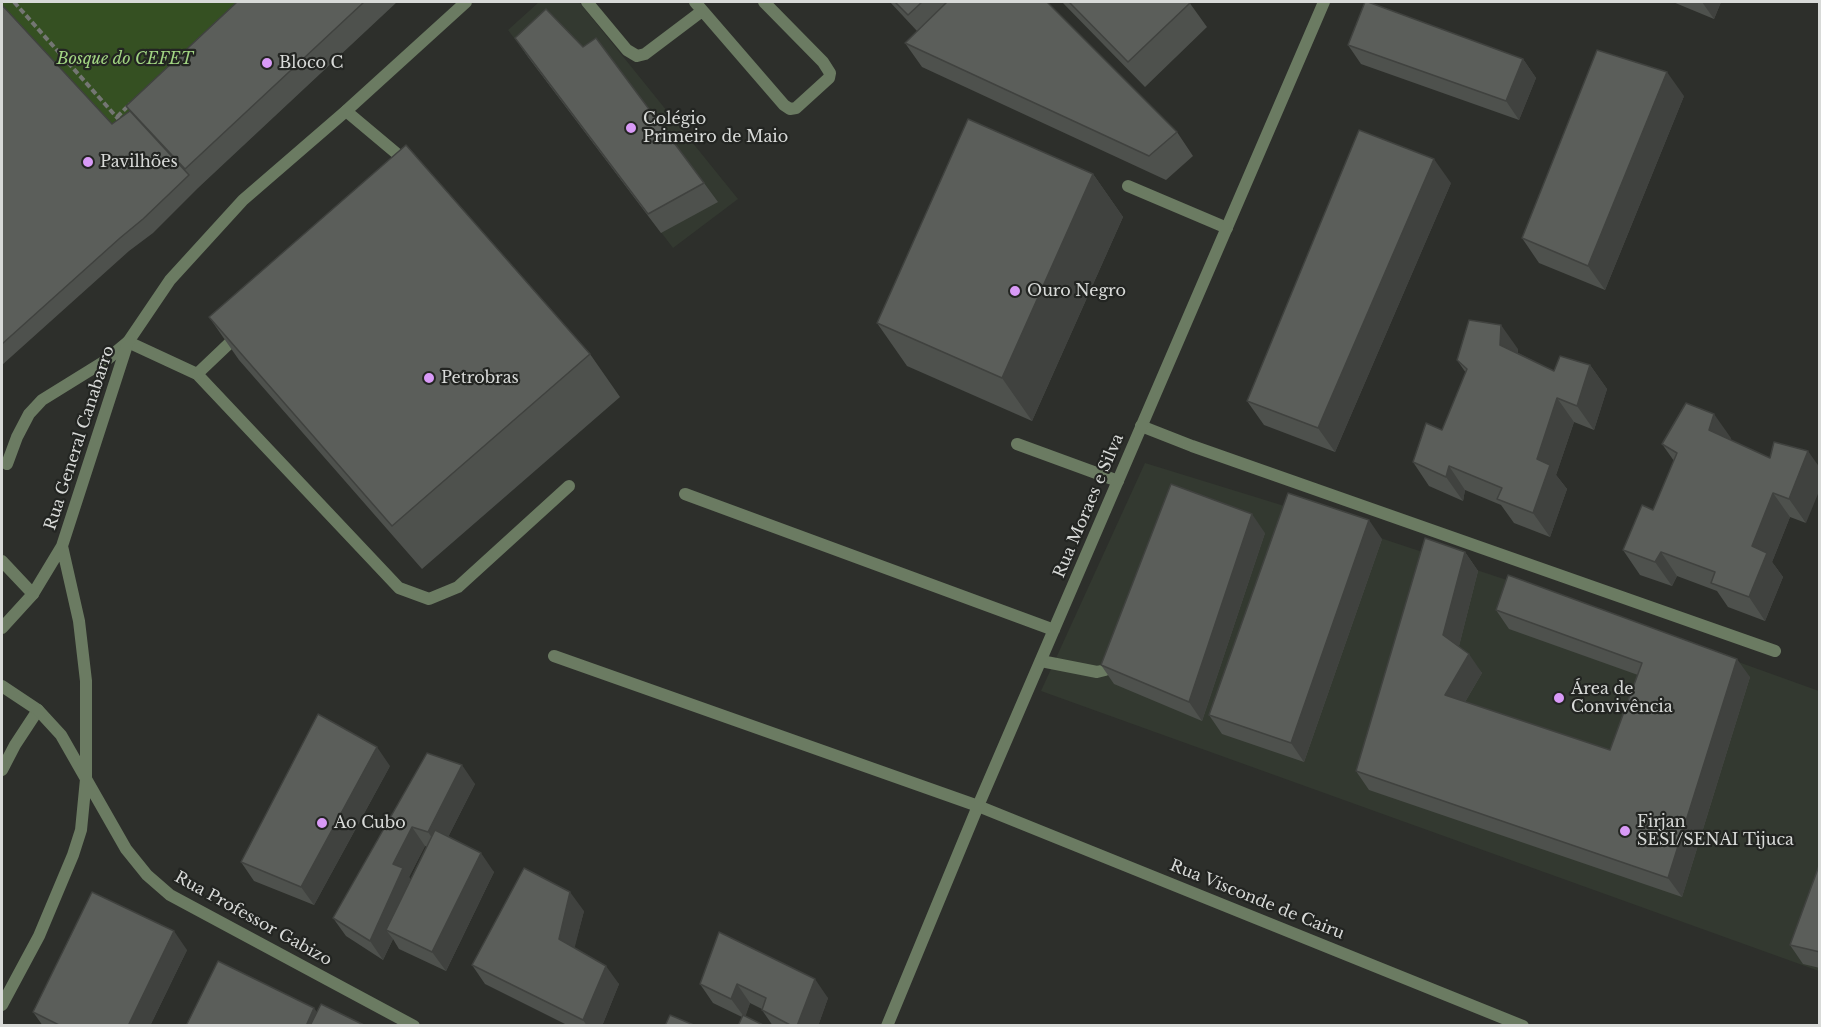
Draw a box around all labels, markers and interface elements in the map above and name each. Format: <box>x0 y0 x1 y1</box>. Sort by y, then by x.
park label: Bosque do CEFET <box>57 49 193 69</box>
place label: Bloco C <box>279 53 343 73</box>
marker: Bloco C <box>260 56 274 70</box>
place label: Colégio Primeiro de Maio <box>643 109 788 147</box>
marker: Colégio Primeiro de Maio <box>624 121 638 135</box>
place label: Pavilhões <box>100 152 178 172</box>
marker: Pavilhões <box>81 155 95 169</box>
place label: Ouro Negro <box>1027 281 1126 301</box>
marker: Ouro Negro <box>1008 284 1022 298</box>
street label: Rua General Canabarro <box>41 343 119 533</box>
place label: Petrobras <box>441 368 519 388</box>
marker: Petrobras <box>422 371 436 385</box>
street label: Rua Moraes e Silva <box>1050 431 1128 581</box>
place label: Área de Convivência <box>1571 679 1673 717</box>
marker: Área de Convivência <box>1552 691 1566 705</box>
place label: Firjan SESI/SENAI Tijuca <box>1637 812 1794 850</box>
place label: Ao Cubo <box>334 813 406 833</box>
marker: Ao Cubo <box>315 816 329 830</box>
marker: Firjan SESI/SENAI Tijuca <box>1618 824 1632 838</box>
street label: Rua Visconde de Cairu <box>1167 856 1347 944</box>
street label: Rua Professor Gabizo <box>171 868 335 970</box>

